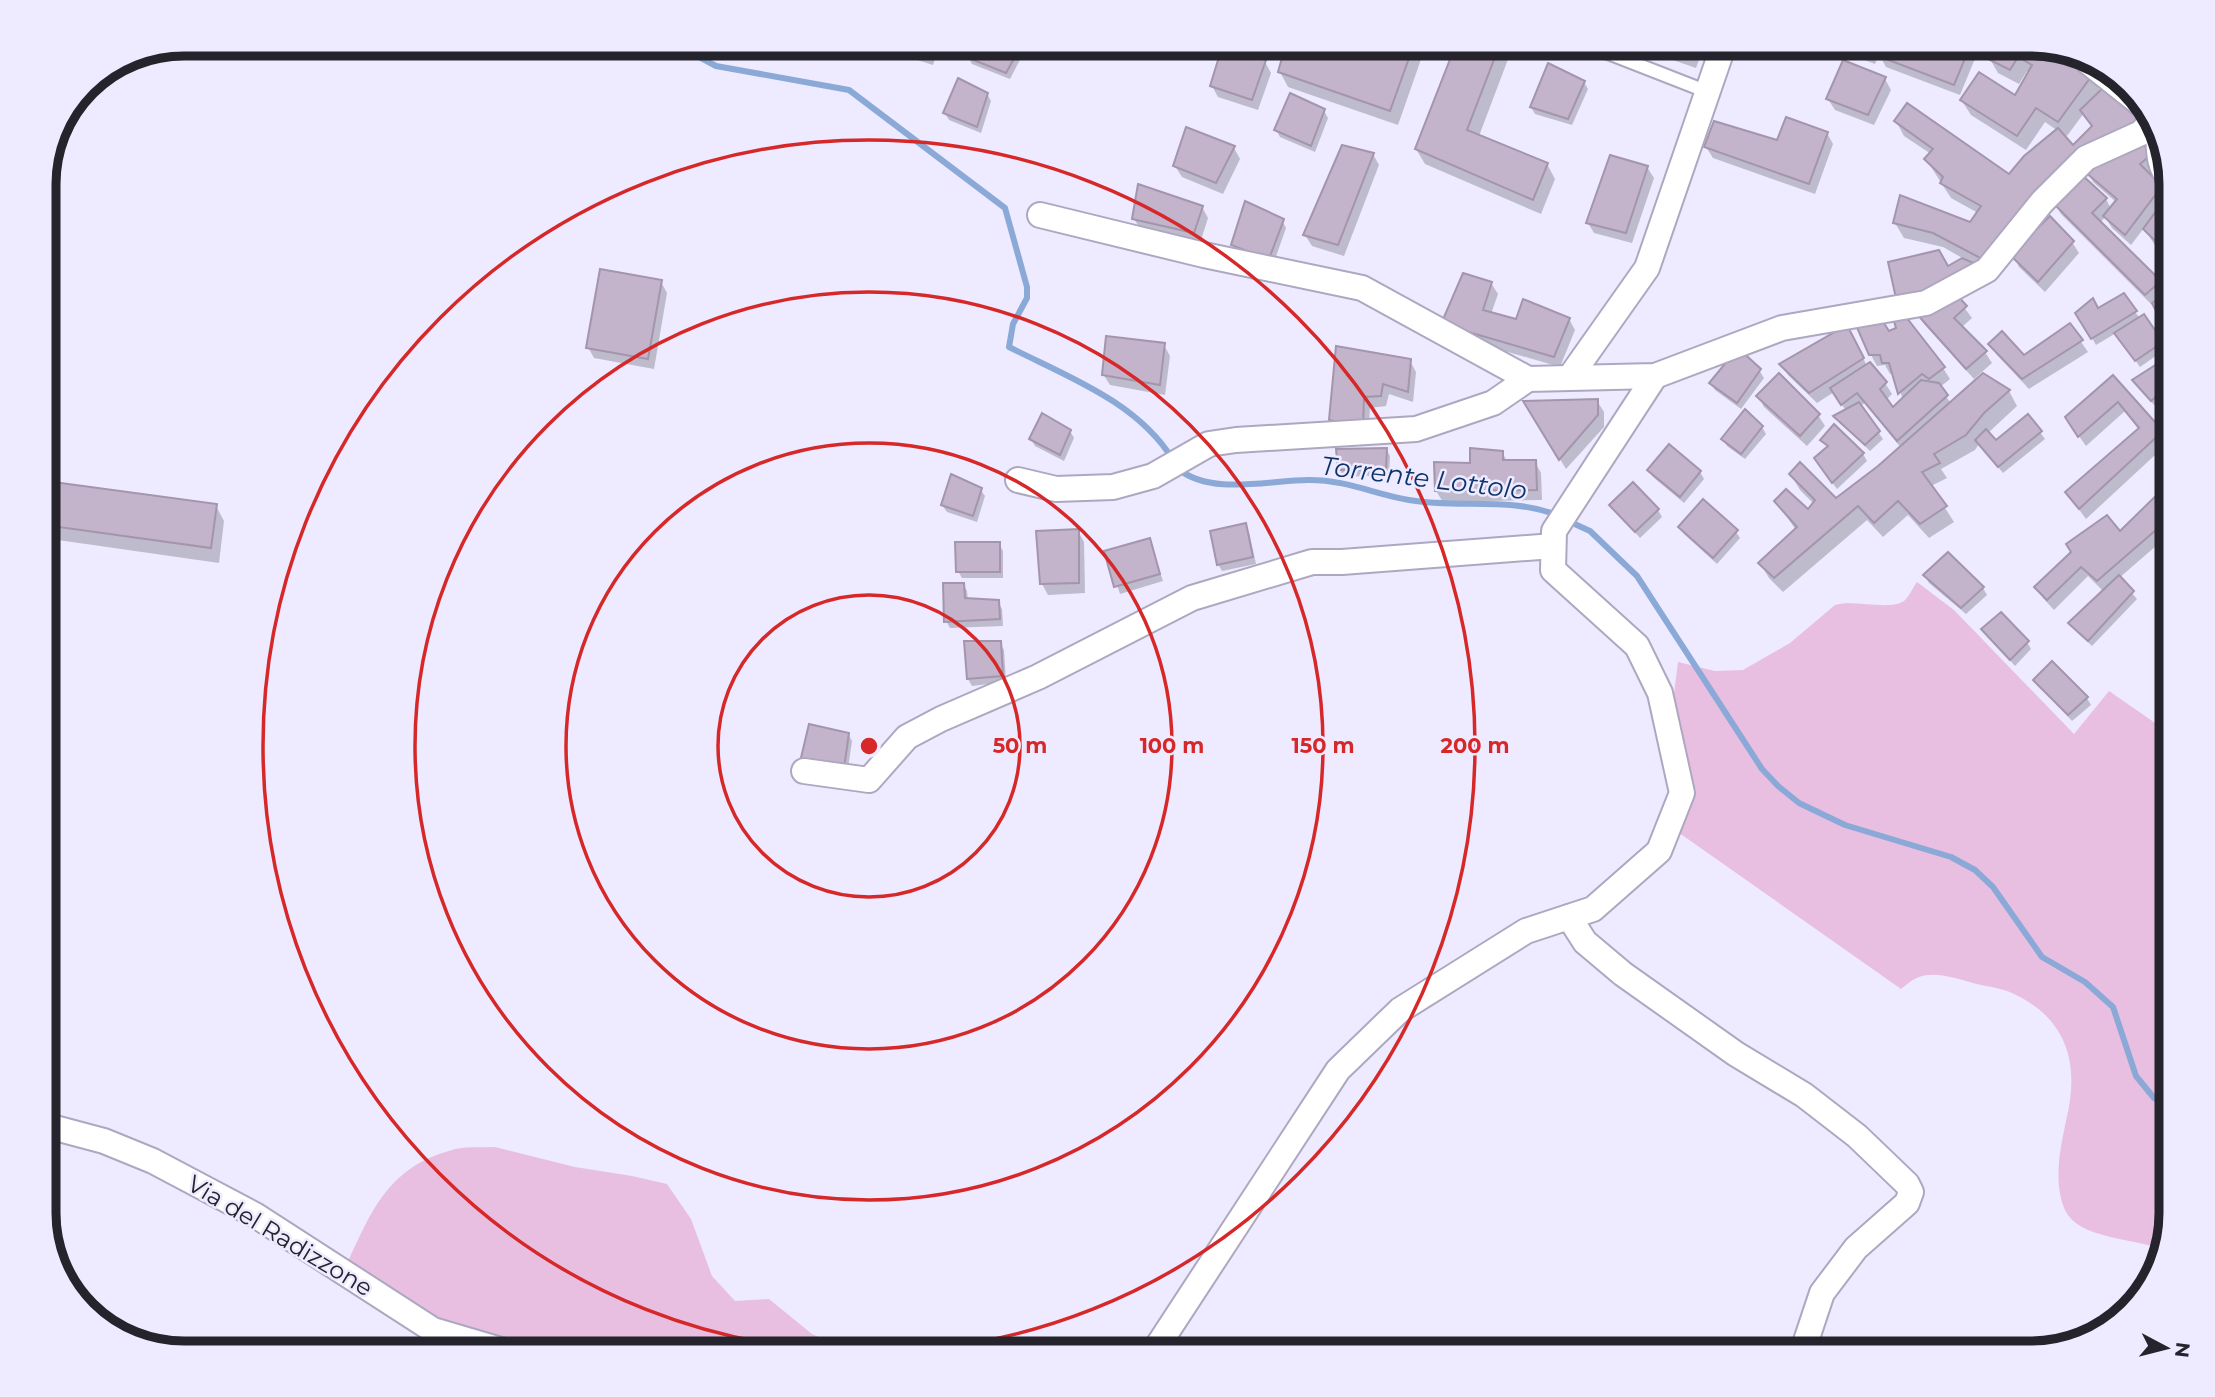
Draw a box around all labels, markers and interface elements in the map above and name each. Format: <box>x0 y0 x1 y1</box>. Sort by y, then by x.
water label: Torrente Lottolo <box>1319 449 1529 507</box>
text: 50 m <box>993 733 1047 758</box>
text: 100 m <box>1140 733 1204 758</box>
text: 150 m <box>1292 733 1354 758</box>
text: 200 m <box>1441 733 1509 758</box>
centre of rings <box>857 734 881 758</box>
street label: Via del Radizzone <box>182 1169 378 1302</box>
north arrow <box>2131 1313 2201 1383</box>
text: N <box>2170 1341 2195 1359</box>

